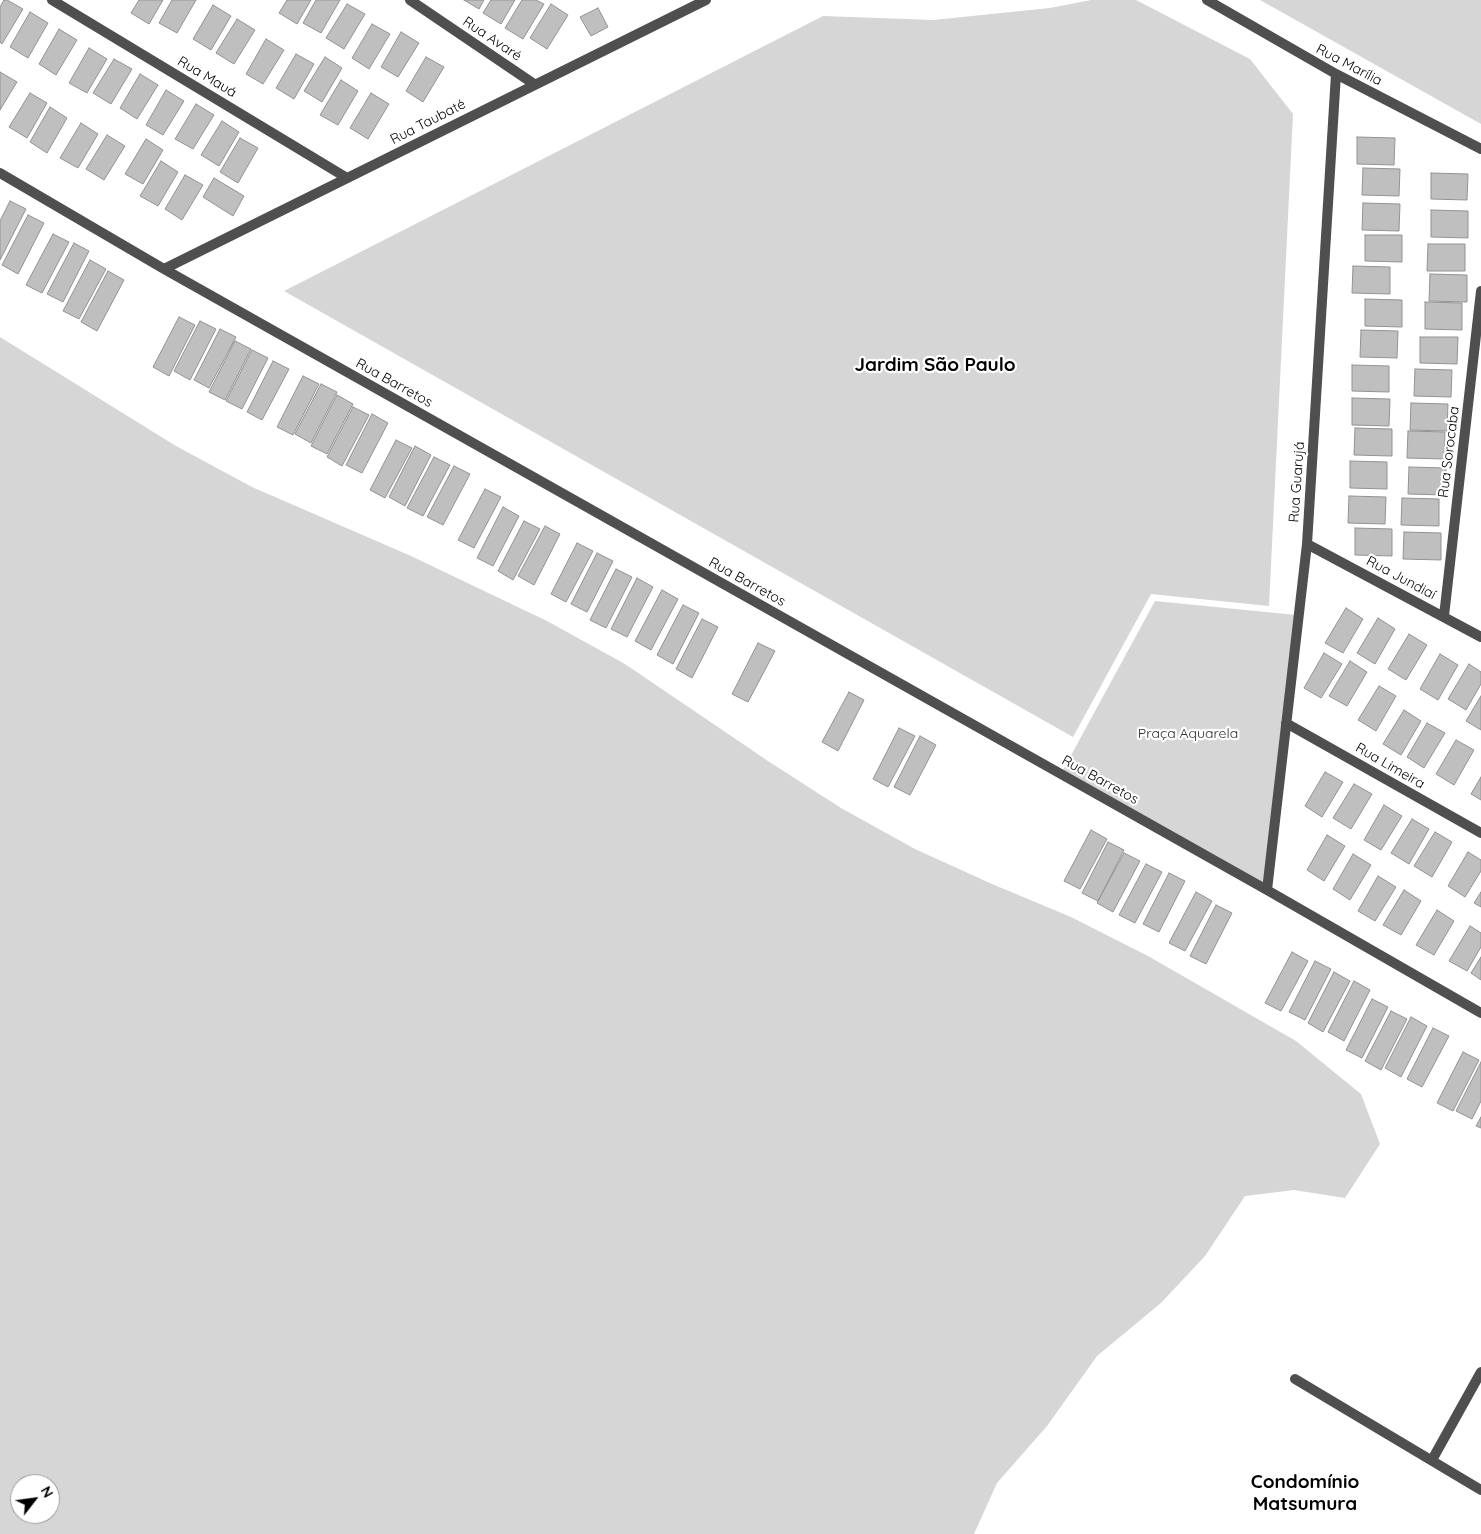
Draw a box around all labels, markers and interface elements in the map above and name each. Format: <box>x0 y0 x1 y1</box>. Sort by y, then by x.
street label: Rua Avaré <box>460 13 524 65</box>
street label: Rua Marília <box>1313 41 1385 89</box>
street label: Rua Mauá <box>174 53 240 101</box>
street label: Rua Taubaté <box>387 96 469 148</box>
district label: Jardim São Paulo <box>854 354 1016 376</box>
street label: Rua Barretos <box>353 355 435 411</box>
street label: Rua Sorocaba <box>1435 405 1463 499</box>
street label: Rua Guarujá <box>1286 441 1308 523</box>
street label: Rua Jundiaí <box>1363 553 1439 603</box>
street label: Rua Barretos <box>706 554 788 610</box>
park label: Praça Aquarela <box>1138 726 1238 742</box>
street label: Rua Limeira <box>1352 739 1428 793</box>
street label: Rua Barretos <box>1059 752 1141 808</box>
district label: Condomínio Matsumura <box>1251 1471 1359 1515</box>
north arrow <box>10 1474 60 1524</box>
text: N <box>37 1483 57 1501</box>

